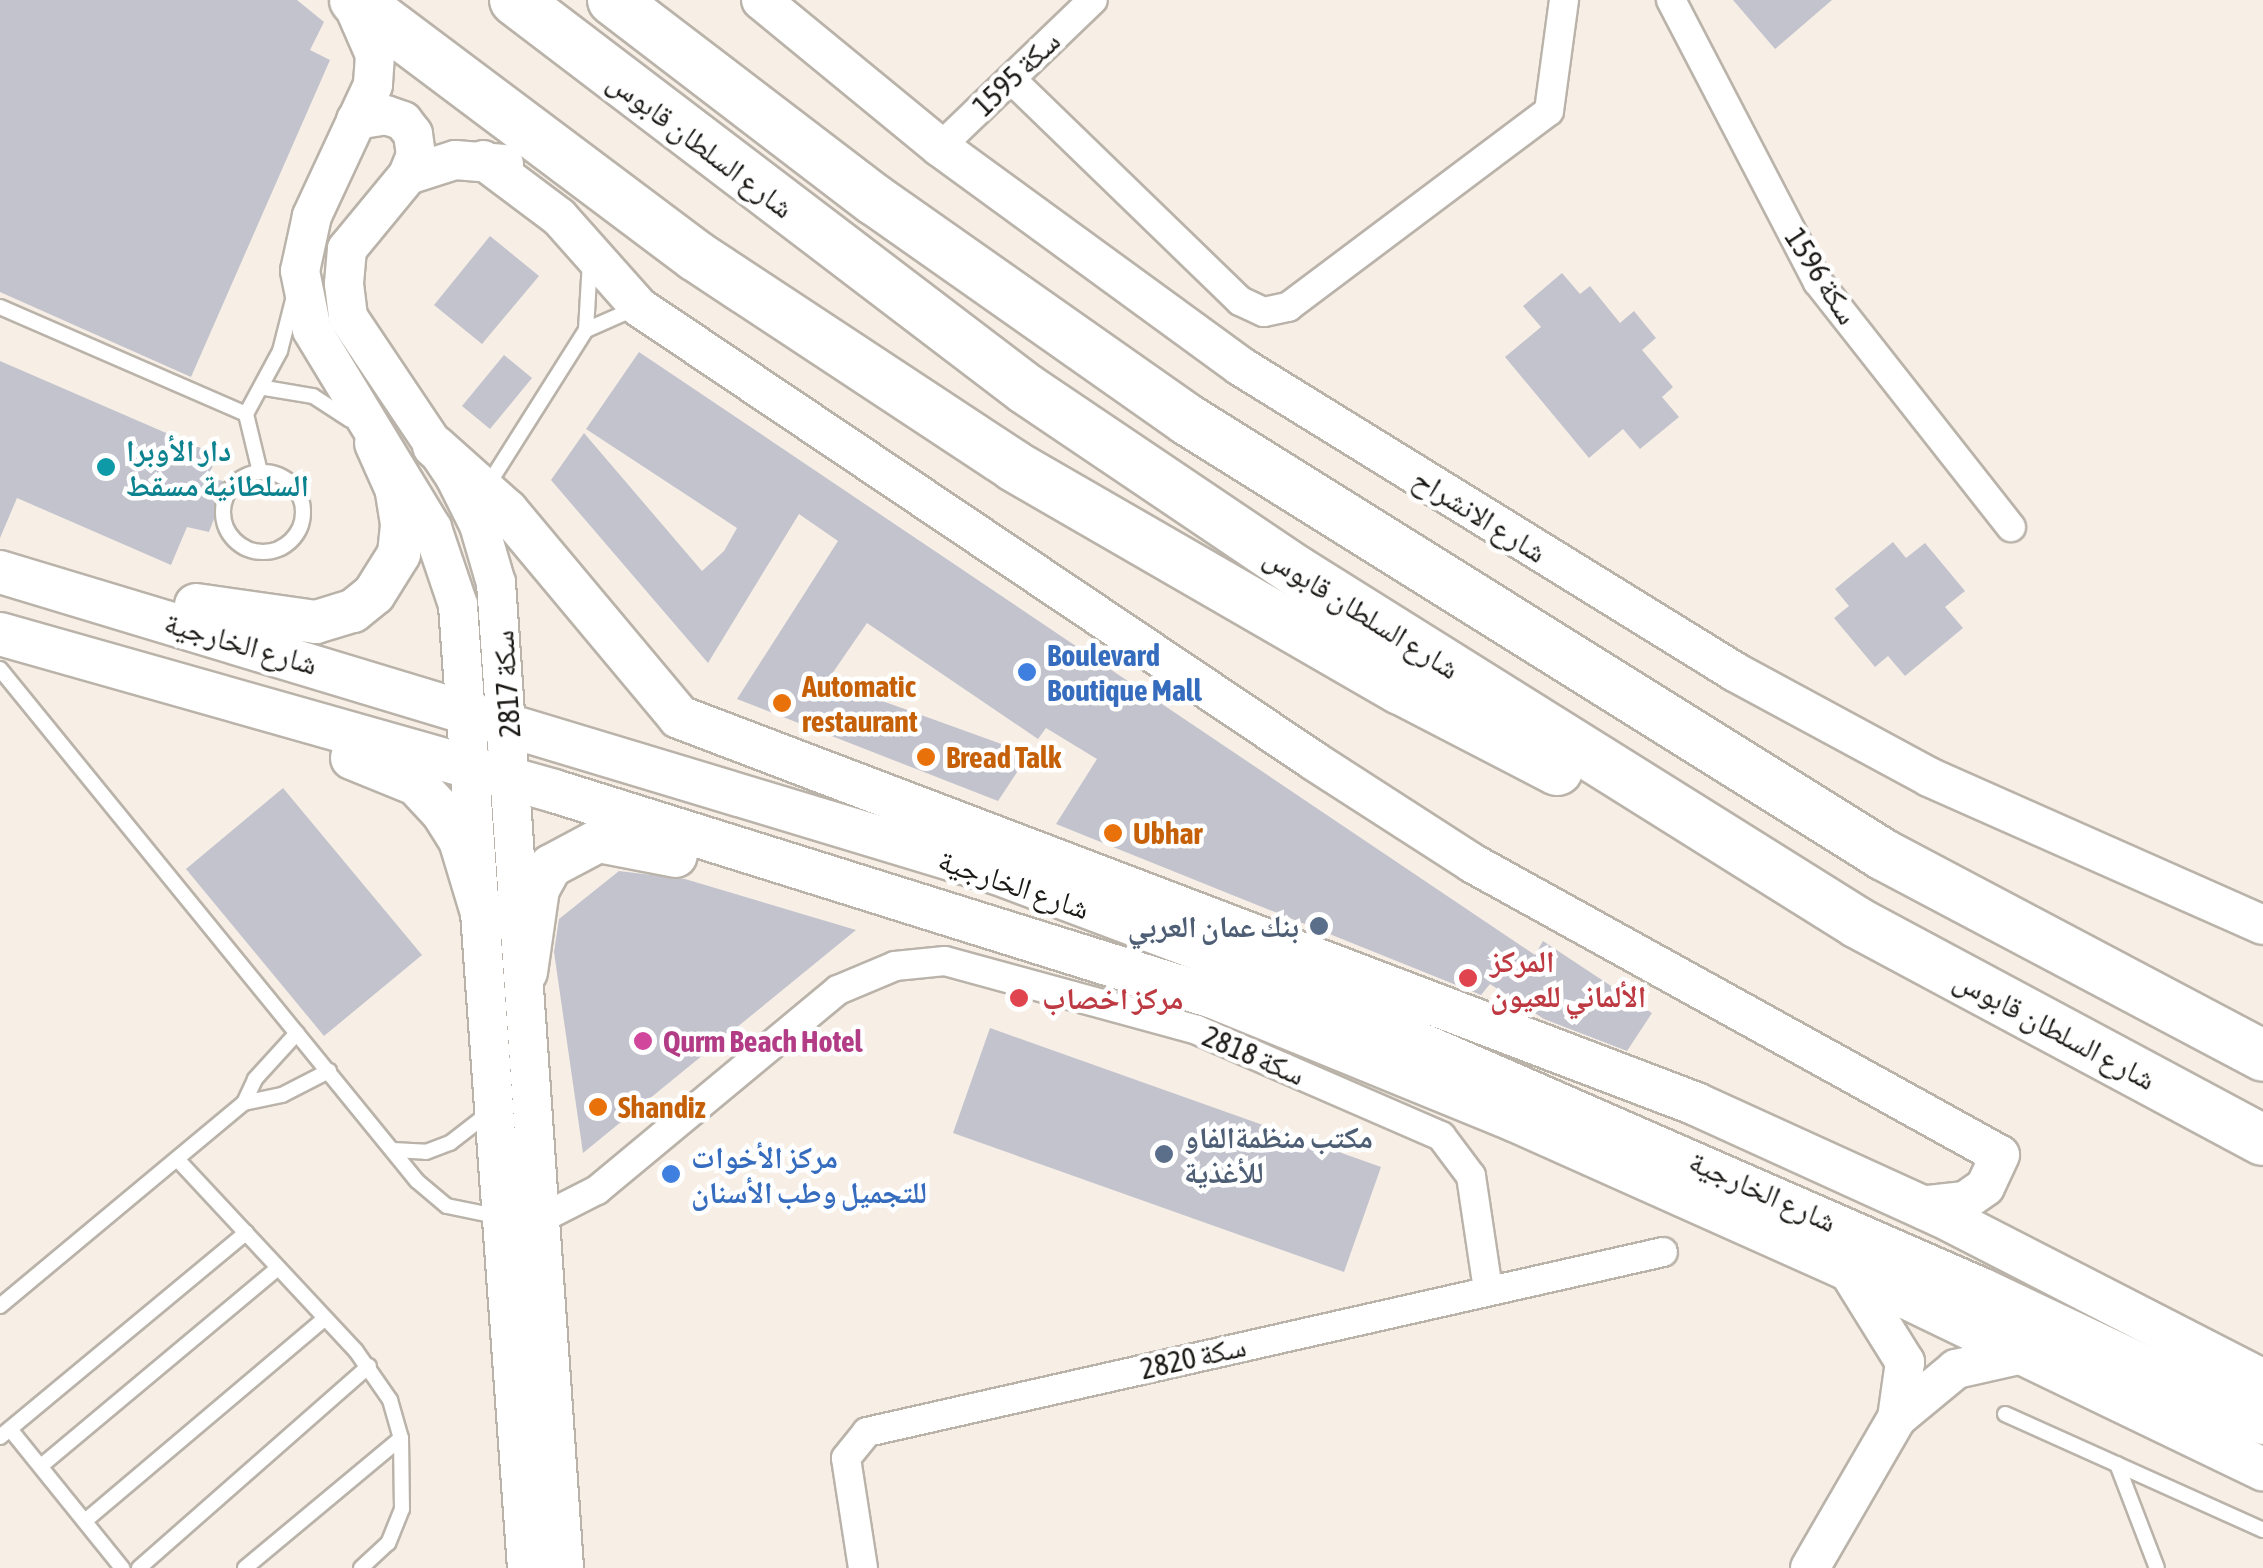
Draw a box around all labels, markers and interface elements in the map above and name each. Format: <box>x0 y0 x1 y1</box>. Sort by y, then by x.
street label: سكة 1595 <box>965 23 1067 123</box>
street label: شارع السلطان قابوس <box>601 63 801 225</box>
street label: سكة 1596 <box>1778 221 1866 331</box>
place label: دار الأوبرا السلطانية مسقط <box>126 432 309 502</box>
marker: دار الأوبرا السلطانية مسقط <box>95 456 117 478</box>
street label: شارع الانشراح <box>1407 460 1553 570</box>
street label: شارع السلطان قابوس <box>1258 538 1466 686</box>
street label: شارع الخارجية <box>160 604 322 682</box>
street label: سكة 2817 <box>484 629 528 739</box>
place label: Boulevard Boutique Mall <box>1047 637 1202 708</box>
marker: Boulevard Boutique Mall <box>1016 661 1038 683</box>
place label: Automatic restaurant <box>802 668 918 738</box>
marker: Automatic restaurant <box>771 692 793 714</box>
place label: Bread Talk <box>946 739 1061 775</box>
marker: Bread Talk <box>915 746 937 768</box>
place label: Ubhar <box>1133 815 1202 851</box>
marker: Ubhar <box>1102 822 1124 844</box>
street label: شارع الخارجية <box>934 841 1094 927</box>
place label: بنك عمان العربي <box>1127 908 1299 944</box>
marker: بنك عمان العربي <box>1308 915 1330 937</box>
place label: المركز الألماني للعيون <box>1490 943 1646 1014</box>
street label: شارع السلطان قابوس <box>1948 961 2162 1097</box>
marker: المركز الألماني للعيون <box>1455 965 1481 991</box>
place label: مركز اخصاب <box>1042 980 1183 1016</box>
marker: مركز اخصاب <box>1006 985 1032 1011</box>
street label: سكة 2818 <box>1197 1017 1311 1093</box>
place label: Qurm Beach Hotel <box>663 1023 863 1059</box>
marker: Qurm Beach Hotel <box>632 1030 654 1052</box>
place label: Shandiz <box>618 1089 706 1125</box>
marker: Shandiz <box>587 1096 609 1118</box>
place label: مكتب منظمةالفاو للأغذية <box>1184 1119 1373 1190</box>
place label: مركز الأخوات للتجميل وطب الأسنان <box>691 1139 927 1210</box>
marker: مكتب منظمةالفاو للأغذية <box>1153 1143 1175 1165</box>
street label: شارع الخارجية <box>1684 1143 1842 1239</box>
marker: مركز الأخوات للتجميل وطب الأسنان <box>660 1163 682 1185</box>
street label: سكة 2820 <box>1137 1327 1249 1387</box>

